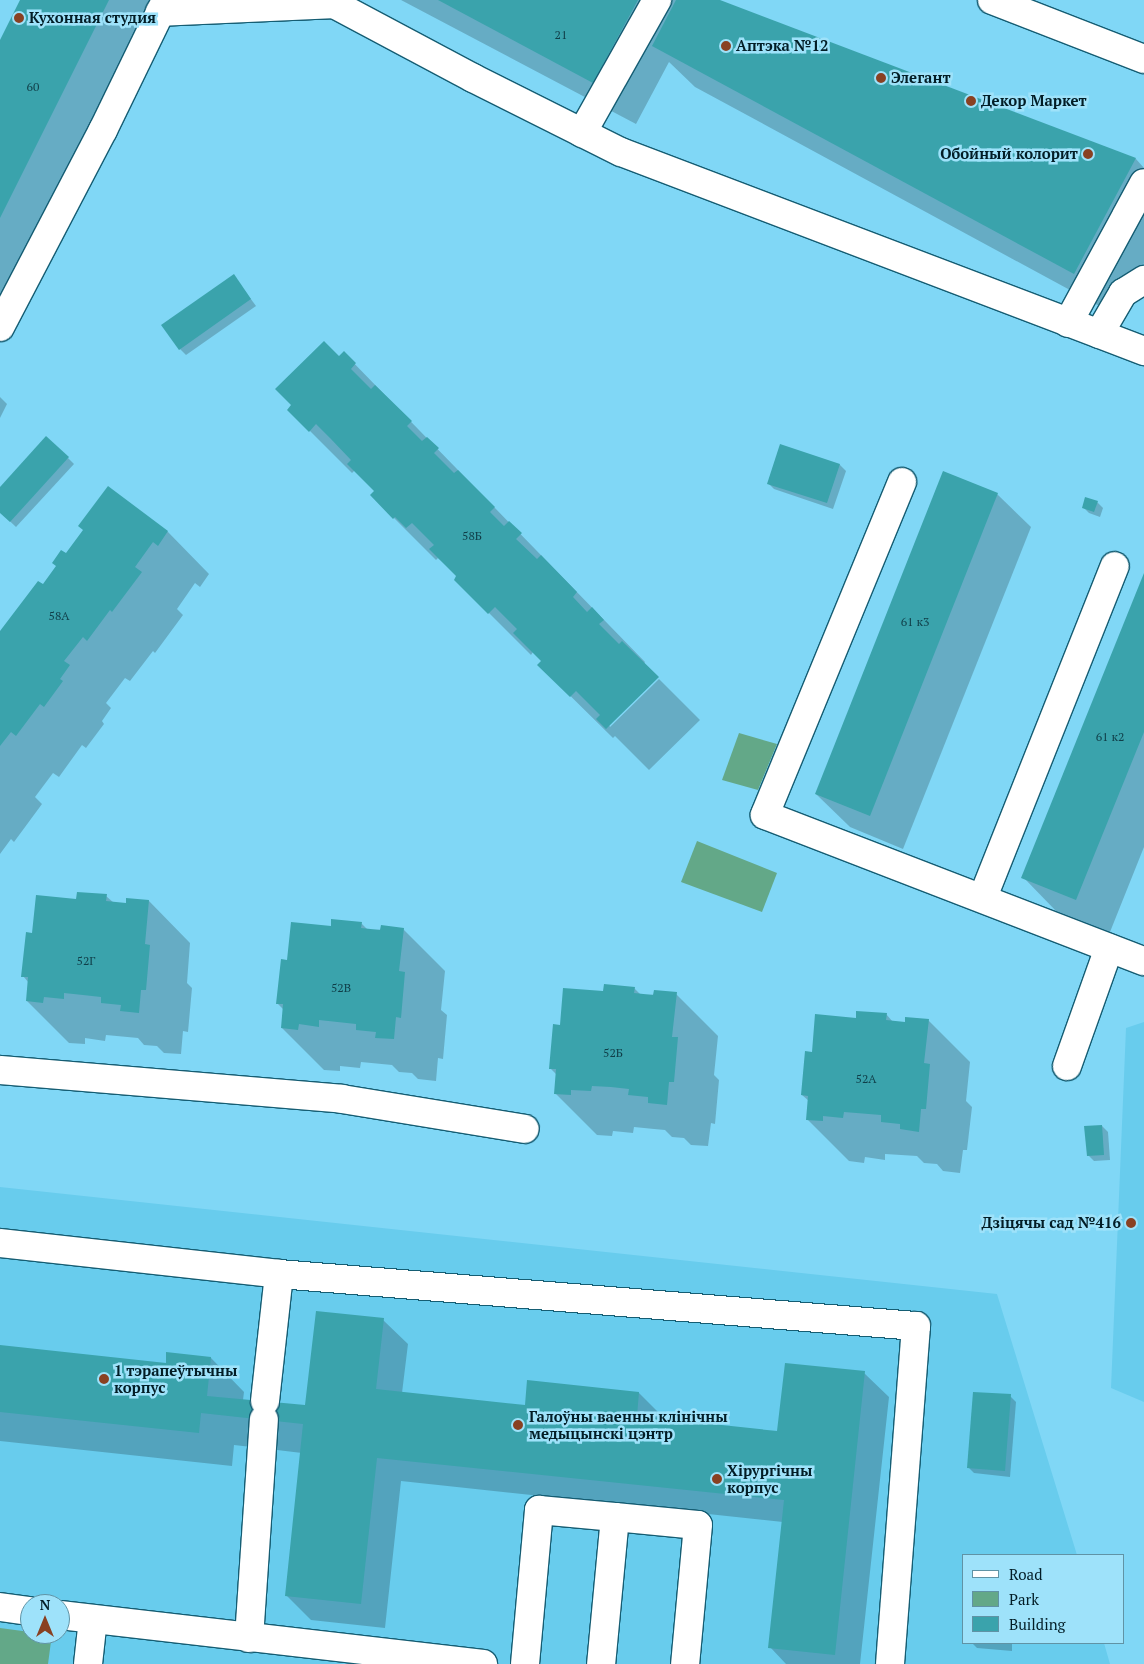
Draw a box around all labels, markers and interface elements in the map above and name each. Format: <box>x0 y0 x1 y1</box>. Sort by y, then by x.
place label: Кухонная студия <box>29 9 156 27</box>
marker: Кухонная студия <box>13 12 25 24</box>
house number: 21 <box>555 28 567 42</box>
place label: Аптэка №12 <box>736 37 828 55</box>
marker: Аптэка №12 <box>720 40 732 52</box>
place label: Элегант <box>891 69 951 87</box>
marker: Элегант <box>875 72 887 84</box>
house number: 60 <box>27 80 39 94</box>
place label: Декор Маркет <box>981 92 1087 110</box>
marker: Декор Маркет <box>965 95 977 107</box>
place label: Обойный колорит <box>940 145 1078 163</box>
marker: Обойный колорит <box>1082 148 1094 160</box>
house number: 58Б <box>462 529 482 543</box>
house number: 58А <box>49 609 69 623</box>
house number: 61 к3 <box>901 615 929 629</box>
house number: 61 к2 <box>1096 730 1124 744</box>
house number: 52Г <box>77 954 95 968</box>
house number: 52В <box>331 981 351 995</box>
house number: 52Б <box>603 1046 623 1060</box>
house number: 52А <box>856 1072 876 1086</box>
place label: Дзіцячы сад №416 <box>982 1214 1121 1232</box>
marker: Дзіцячы сад №416 <box>1125 1217 1137 1229</box>
place label: 1 тэрапеўтычны корпус <box>114 1361 238 1396</box>
marker: 1 тэрапеўтычны корпус <box>98 1373 110 1385</box>
place label: Галоўны ваенны клінічны медыцынскі цэнтр <box>529 1407 728 1442</box>
marker: Галоўны ваенны клінічны медыцынскі цэнтр <box>511 1418 525 1432</box>
place label: Хірургічны корпус <box>727 1461 812 1496</box>
marker: Хірургічны корпус <box>711 1473 723 1485</box>
legend <box>962 1554 1124 1644</box>
text: Road <box>1009 1564 1042 1584</box>
text: Park <box>1009 1589 1039 1609</box>
north arrow <box>20 1594 70 1644</box>
text: N <box>40 1595 50 1614</box>
text: Building <box>1009 1614 1066 1634</box>

